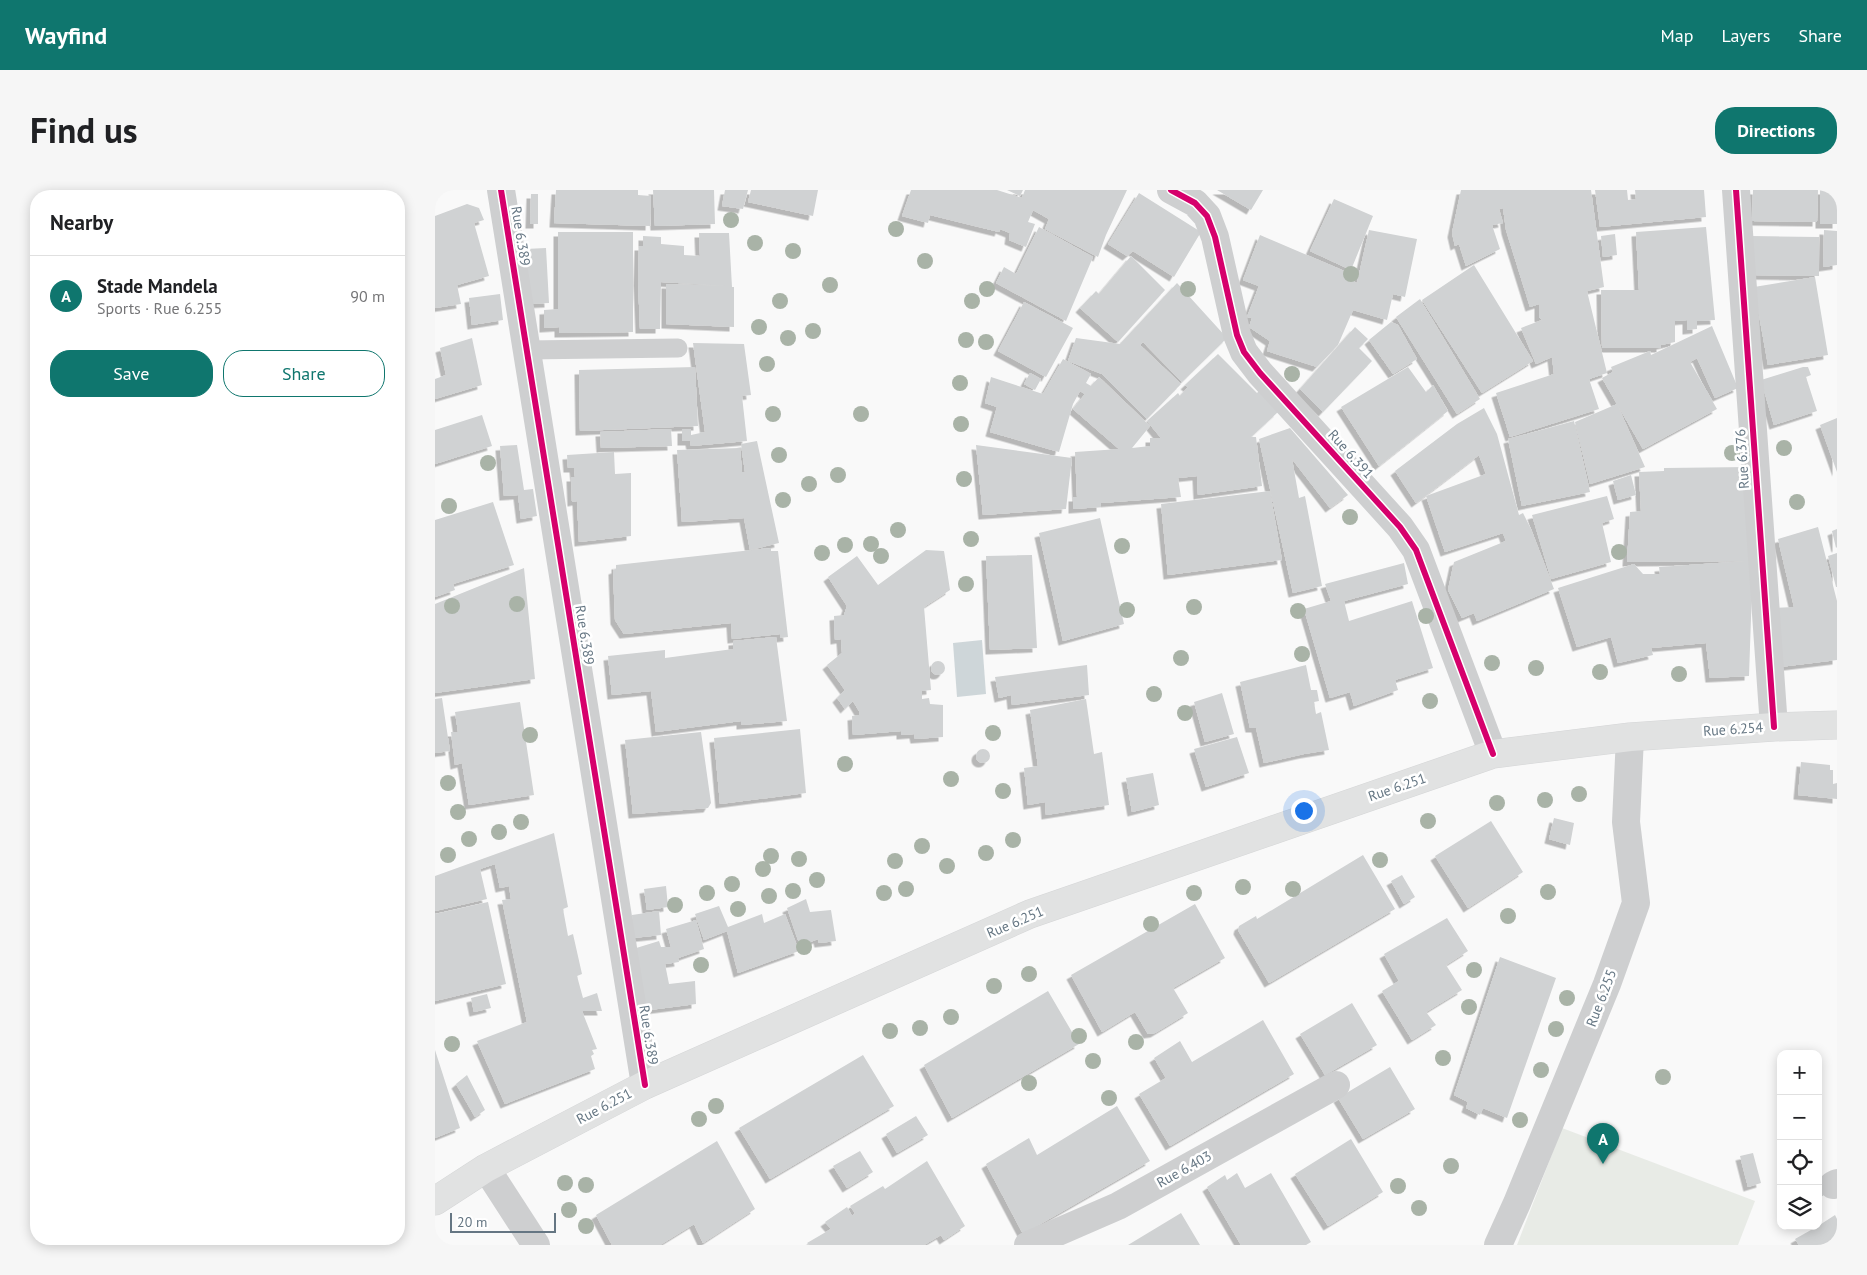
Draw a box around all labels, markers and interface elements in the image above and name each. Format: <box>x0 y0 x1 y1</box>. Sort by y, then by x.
text: Wayfind <box>25 20 107 51</box>
text: Map <box>1661 24 1693 47</box>
text: Layers <box>1721 24 1770 47</box>
text: Share <box>1798 24 1842 47</box>
text: Find us <box>30 107 138 153</box>
button: Directions <box>1715 107 1837 154</box>
street label: Rue 6.389 <box>507 205 535 267</box>
text: Nearby <box>50 209 113 236</box>
text: Stade Mandela <box>97 274 218 298</box>
text: A <box>61 286 71 306</box>
text: 90 m <box>350 286 385 306</box>
text: Sports · Rue 6.255 <box>97 298 222 318</box>
button: Save <box>50 350 213 397</box>
button: Share <box>223 350 385 397</box>
street label: Rue 6.391 <box>1324 426 1378 482</box>
street label: Rue 6.376 <box>1731 428 1753 490</box>
street label: Rue 6.389 <box>571 604 599 666</box>
street label: Rue 6.254 <box>1702 718 1764 740</box>
street label: Rue 6.251 <box>1366 769 1428 805</box>
your location <box>1291 798 1317 824</box>
street label: Rue 6.251 <box>984 902 1046 942</box>
street label: Rue 6.255 <box>1582 967 1620 1029</box>
street label: Rue 6.389 <box>635 1004 663 1066</box>
map controls <box>1777 1050 1822 1230</box>
button: + <box>1777 1050 1822 1095</box>
street label: Rue 6.251 <box>573 1084 635 1128</box>
button: − <box>1777 1095 1822 1140</box>
pin: A <box>1587 1123 1619 1164</box>
button: locate <box>1777 1140 1822 1185</box>
street label: Rue 6.403 <box>1153 1147 1215 1191</box>
button: layers <box>1777 1185 1822 1230</box>
scale bar <box>450 1210 556 1233</box>
text: 20 m <box>457 1213 487 1231</box>

